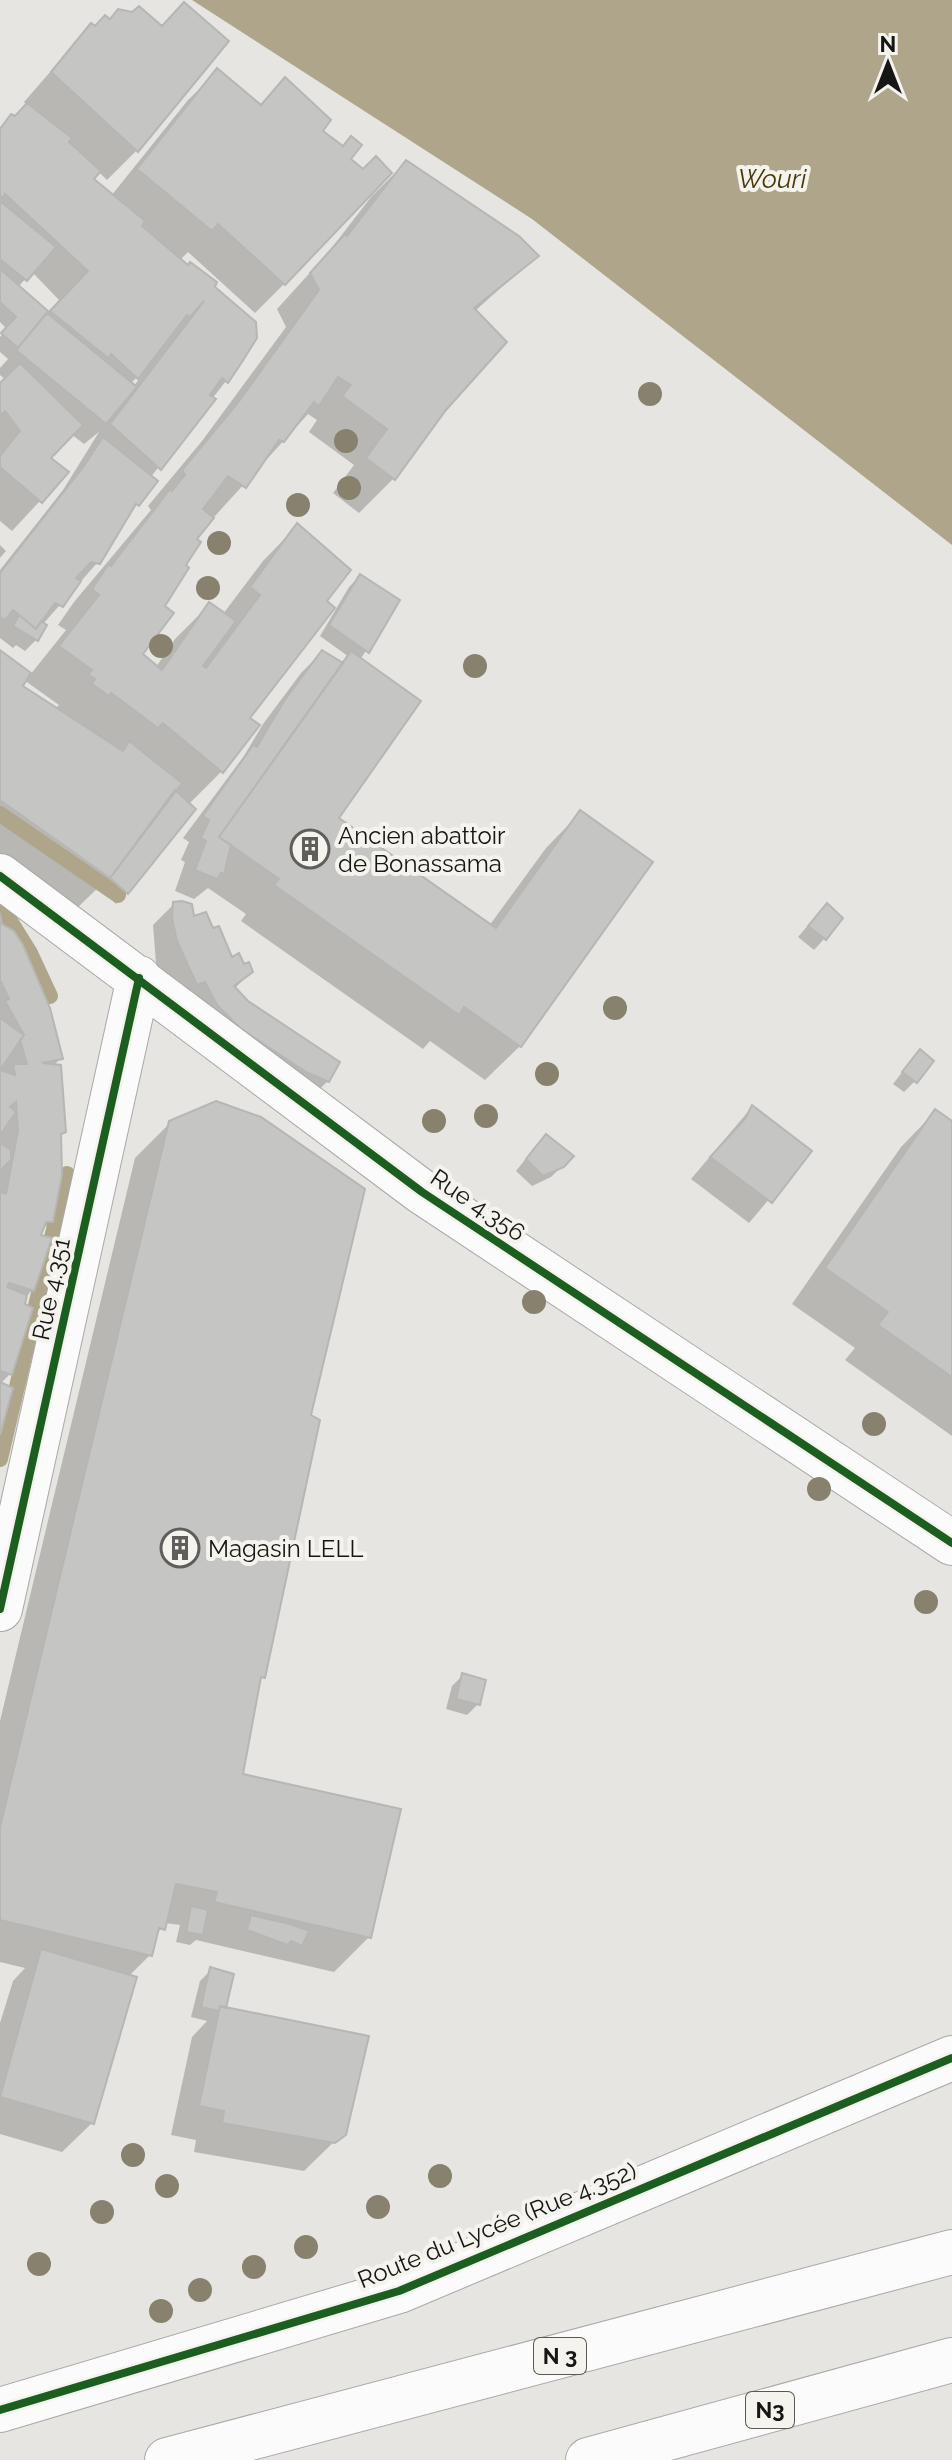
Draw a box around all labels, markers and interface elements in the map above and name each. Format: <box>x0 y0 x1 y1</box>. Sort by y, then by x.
north arrow <box>848 24 928 104</box>
text: N <box>880 31 896 57</box>
water label: Wouri <box>738 164 808 194</box>
place label: Ancien abattoir de Bonassama <box>338 821 506 878</box>
building icon: Ancien abattoir de Bonassama <box>289 828 331 870</box>
street label: Rue 4.356 <box>425 1163 531 1247</box>
street label: Rue 4.351 <box>26 1235 76 1343</box>
building icon: Magasin LELL <box>159 1527 201 1569</box>
place label: Magasin LELL <box>208 1534 363 1563</box>
street label: Route du Lycée (Rue 4.352) <box>353 2156 641 2294</box>
road number: N 3 <box>534 2338 586 2374</box>
road number: N3 <box>746 2392 794 2428</box>

